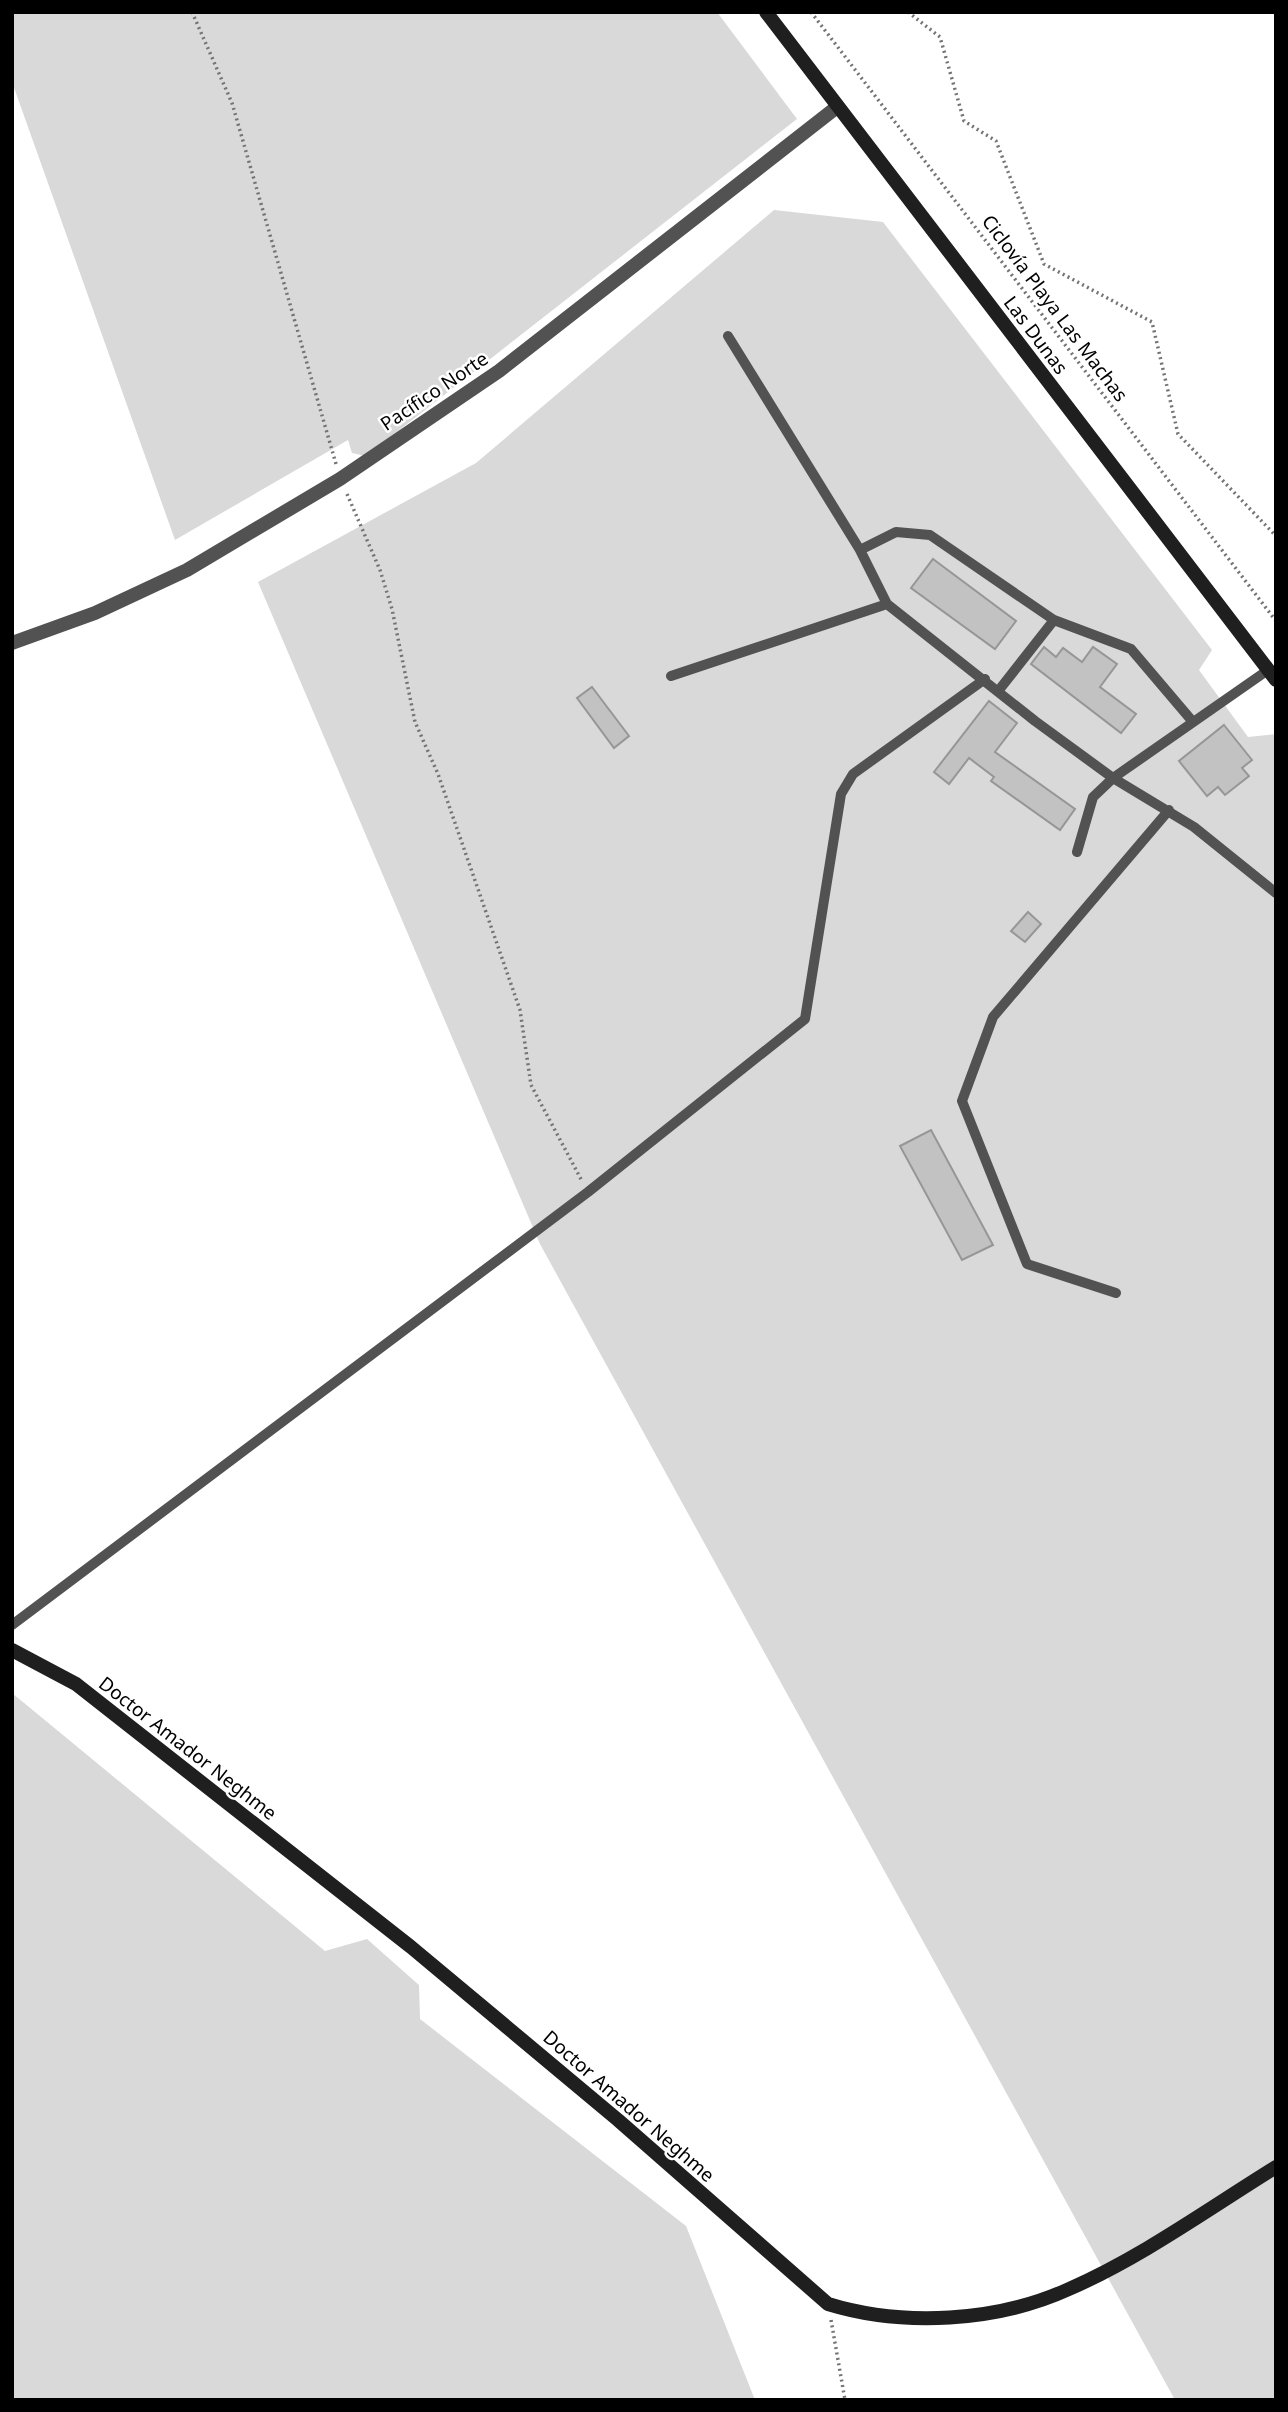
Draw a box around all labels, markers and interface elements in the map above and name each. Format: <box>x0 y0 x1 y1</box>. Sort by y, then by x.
street label: Ciclovía Playa Las Machas <box>976 209 1134 407</box>
street label: Las Dunas <box>998 291 1074 379</box>
street label: Pacífico Norte <box>375 345 493 437</box>
street label: Doctor Amador Neghme <box>94 1670 282 1826</box>
street label: Doctor Amador Neghme <box>538 2024 720 2188</box>

